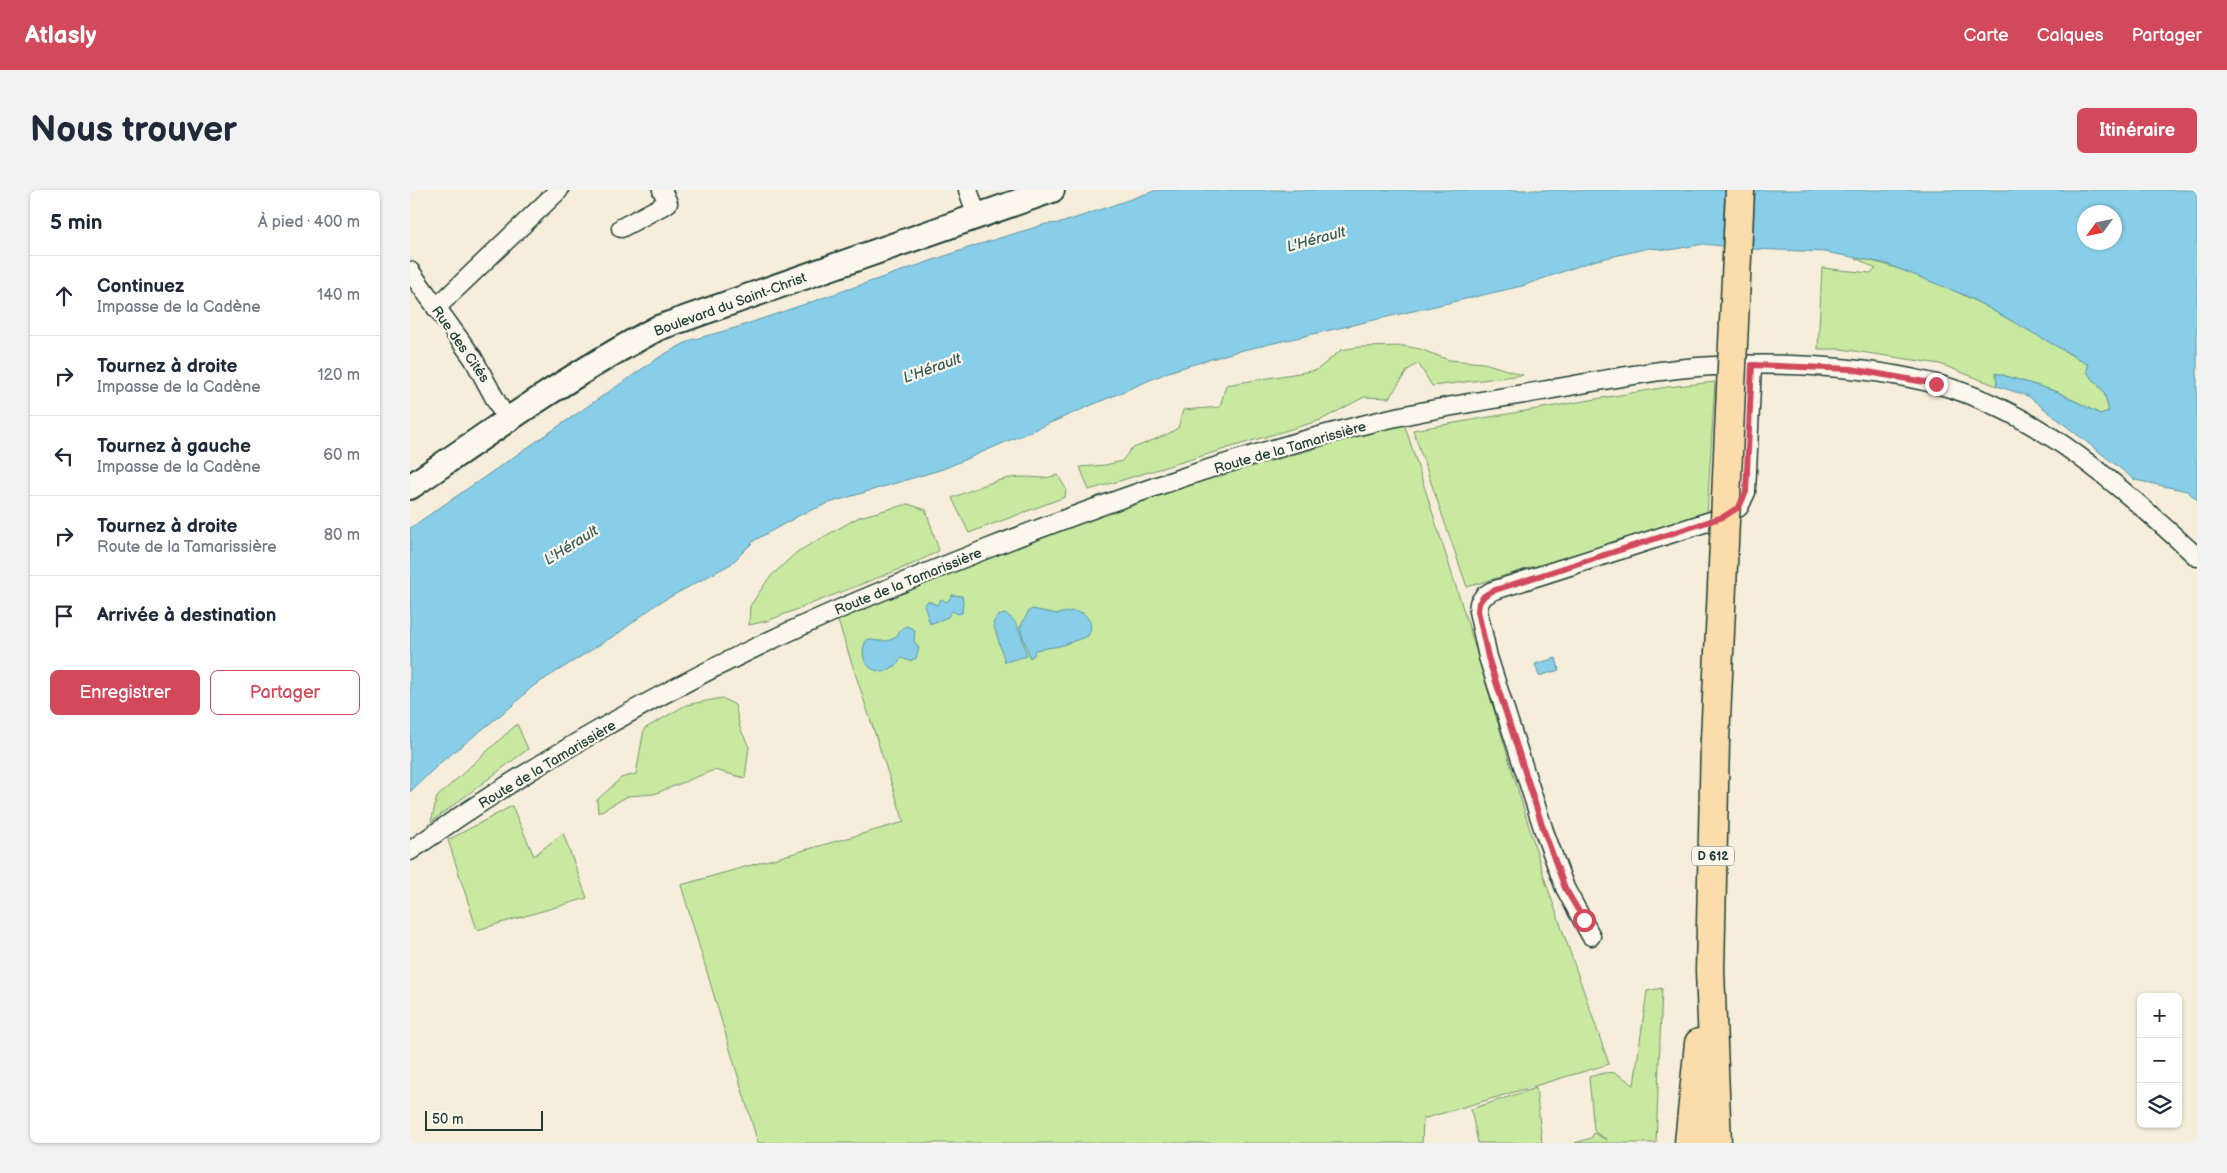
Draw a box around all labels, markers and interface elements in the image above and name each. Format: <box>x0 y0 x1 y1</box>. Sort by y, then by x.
text: Atlasly <box>25 21 96 50</box>
text: Carte <box>1963 25 2009 46</box>
text: Calques <box>2037 25 2104 46</box>
text: Partager <box>2132 25 2202 46</box>
button: Itinéraire <box>2077 108 2197 153</box>
text: Nous trouver <box>30 109 237 152</box>
north arrow <box>2077 205 2122 250</box>
text: 5 min <box>50 210 103 235</box>
text: À pied · 400 m <box>258 213 360 232</box>
water label: L'Hérault <box>1285 222 1348 256</box>
street label: Boulevard du Saint-Christ <box>652 269 809 340</box>
text: Continuez <box>97 275 184 298</box>
icon: ahead <box>50 282 78 310</box>
text: 140 m <box>317 286 360 305</box>
text: Impasse de la Cadène <box>97 298 261 317</box>
street label: Rue des Cités <box>428 303 493 386</box>
water label: L'Hérault <box>901 349 964 388</box>
text: Tournez à droite <box>97 355 238 378</box>
icon: right <box>50 362 78 390</box>
text: 120 m <box>317 366 360 385</box>
route end <box>1925 373 1948 396</box>
text: Impasse de la Cadène <box>97 378 261 397</box>
street label: Route de la Tamarissière <box>1212 418 1368 477</box>
text: Tournez à gauche <box>97 435 251 458</box>
icon: left <box>50 442 78 470</box>
text: 60 m <box>323 446 360 465</box>
text: Impasse de la Cadène <box>97 458 261 477</box>
text: Tournez à droite <box>97 515 238 538</box>
water label: L'Hérault <box>541 521 602 569</box>
icon: right <box>50 522 78 550</box>
text: 80 m <box>324 526 360 545</box>
text: Route de la Tamarissière <box>97 538 277 557</box>
street label: Route de la Tamarissière <box>832 544 984 619</box>
icon: arrive <box>50 602 78 630</box>
text: Arrivée à destination <box>97 604 276 627</box>
button: Enregistrer <box>50 670 200 715</box>
button: Partager <box>210 670 360 715</box>
street label: Route de la Tamarissière <box>475 717 619 812</box>
road number: D 612 <box>1692 846 1734 866</box>
route start <box>1573 909 1596 932</box>
map controls <box>2137 993 2182 1128</box>
button: + <box>2137 993 2182 1038</box>
button: − <box>2137 1038 2182 1083</box>
button: layers <box>2137 1083 2182 1128</box>
scale bar <box>425 1108 542 1131</box>
text: 50 m <box>432 1111 464 1128</box>

